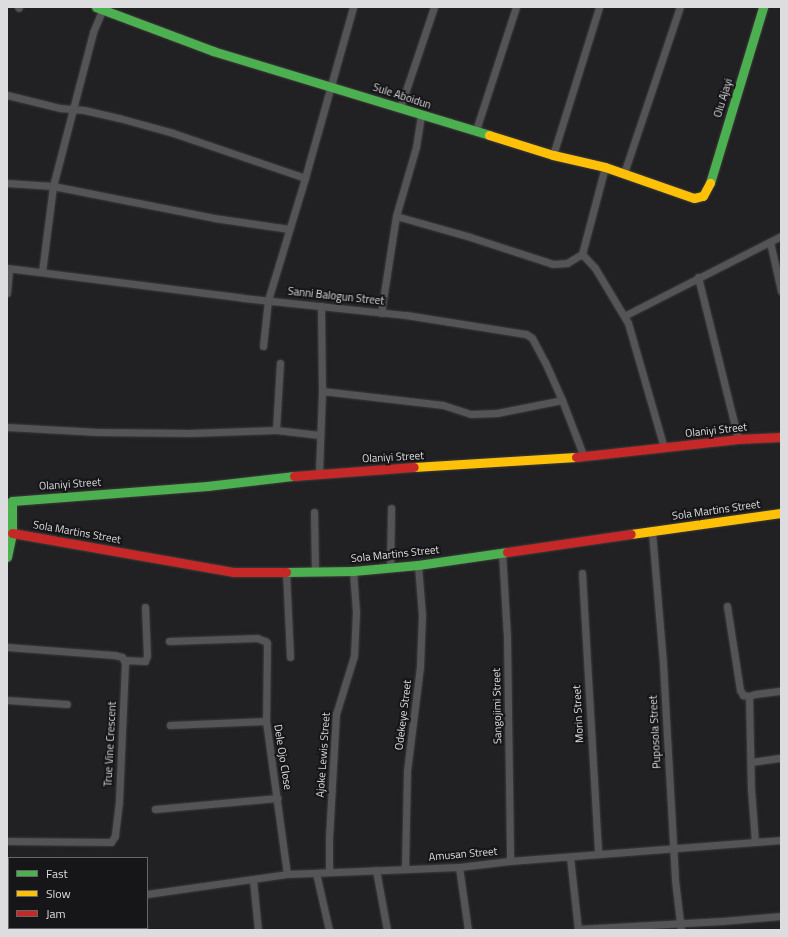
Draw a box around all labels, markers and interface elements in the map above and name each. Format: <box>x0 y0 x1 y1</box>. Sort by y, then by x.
street label: Olu Ajayi <box>711 77 735 119</box>
street label: Sule Aboidun <box>371 80 433 112</box>
street label: Sanni Balogun Street <box>287 284 385 308</box>
street label: Olaniyi Street <box>684 420 748 440</box>
street label: Olaniyi Street <box>362 449 424 465</box>
street label: Olaniyi Street <box>39 475 101 493</box>
street label: Sola Martins Street <box>671 497 761 523</box>
street label: Sola Martins Street <box>32 518 122 546</box>
street label: Sola Martins Street <box>350 543 440 565</box>
street label: Sangojimi Street <box>490 668 504 744</box>
street label: Odekeye Street <box>392 679 414 751</box>
street label: Morin Street <box>570 685 586 743</box>
street label: Puposola Street <box>646 695 664 769</box>
street label: True Vine Crescent <box>101 701 119 787</box>
street label: Ajoke Lewis Street <box>313 712 333 798</box>
street label: Dele Ojo Close <box>271 723 295 791</box>
street label: Amusan Street <box>428 844 498 864</box>
legend <box>8 857 148 929</box>
text: Fast <box>46 864 68 883</box>
text: Slow <box>46 884 71 903</box>
text: Jam <box>46 904 66 923</box>

